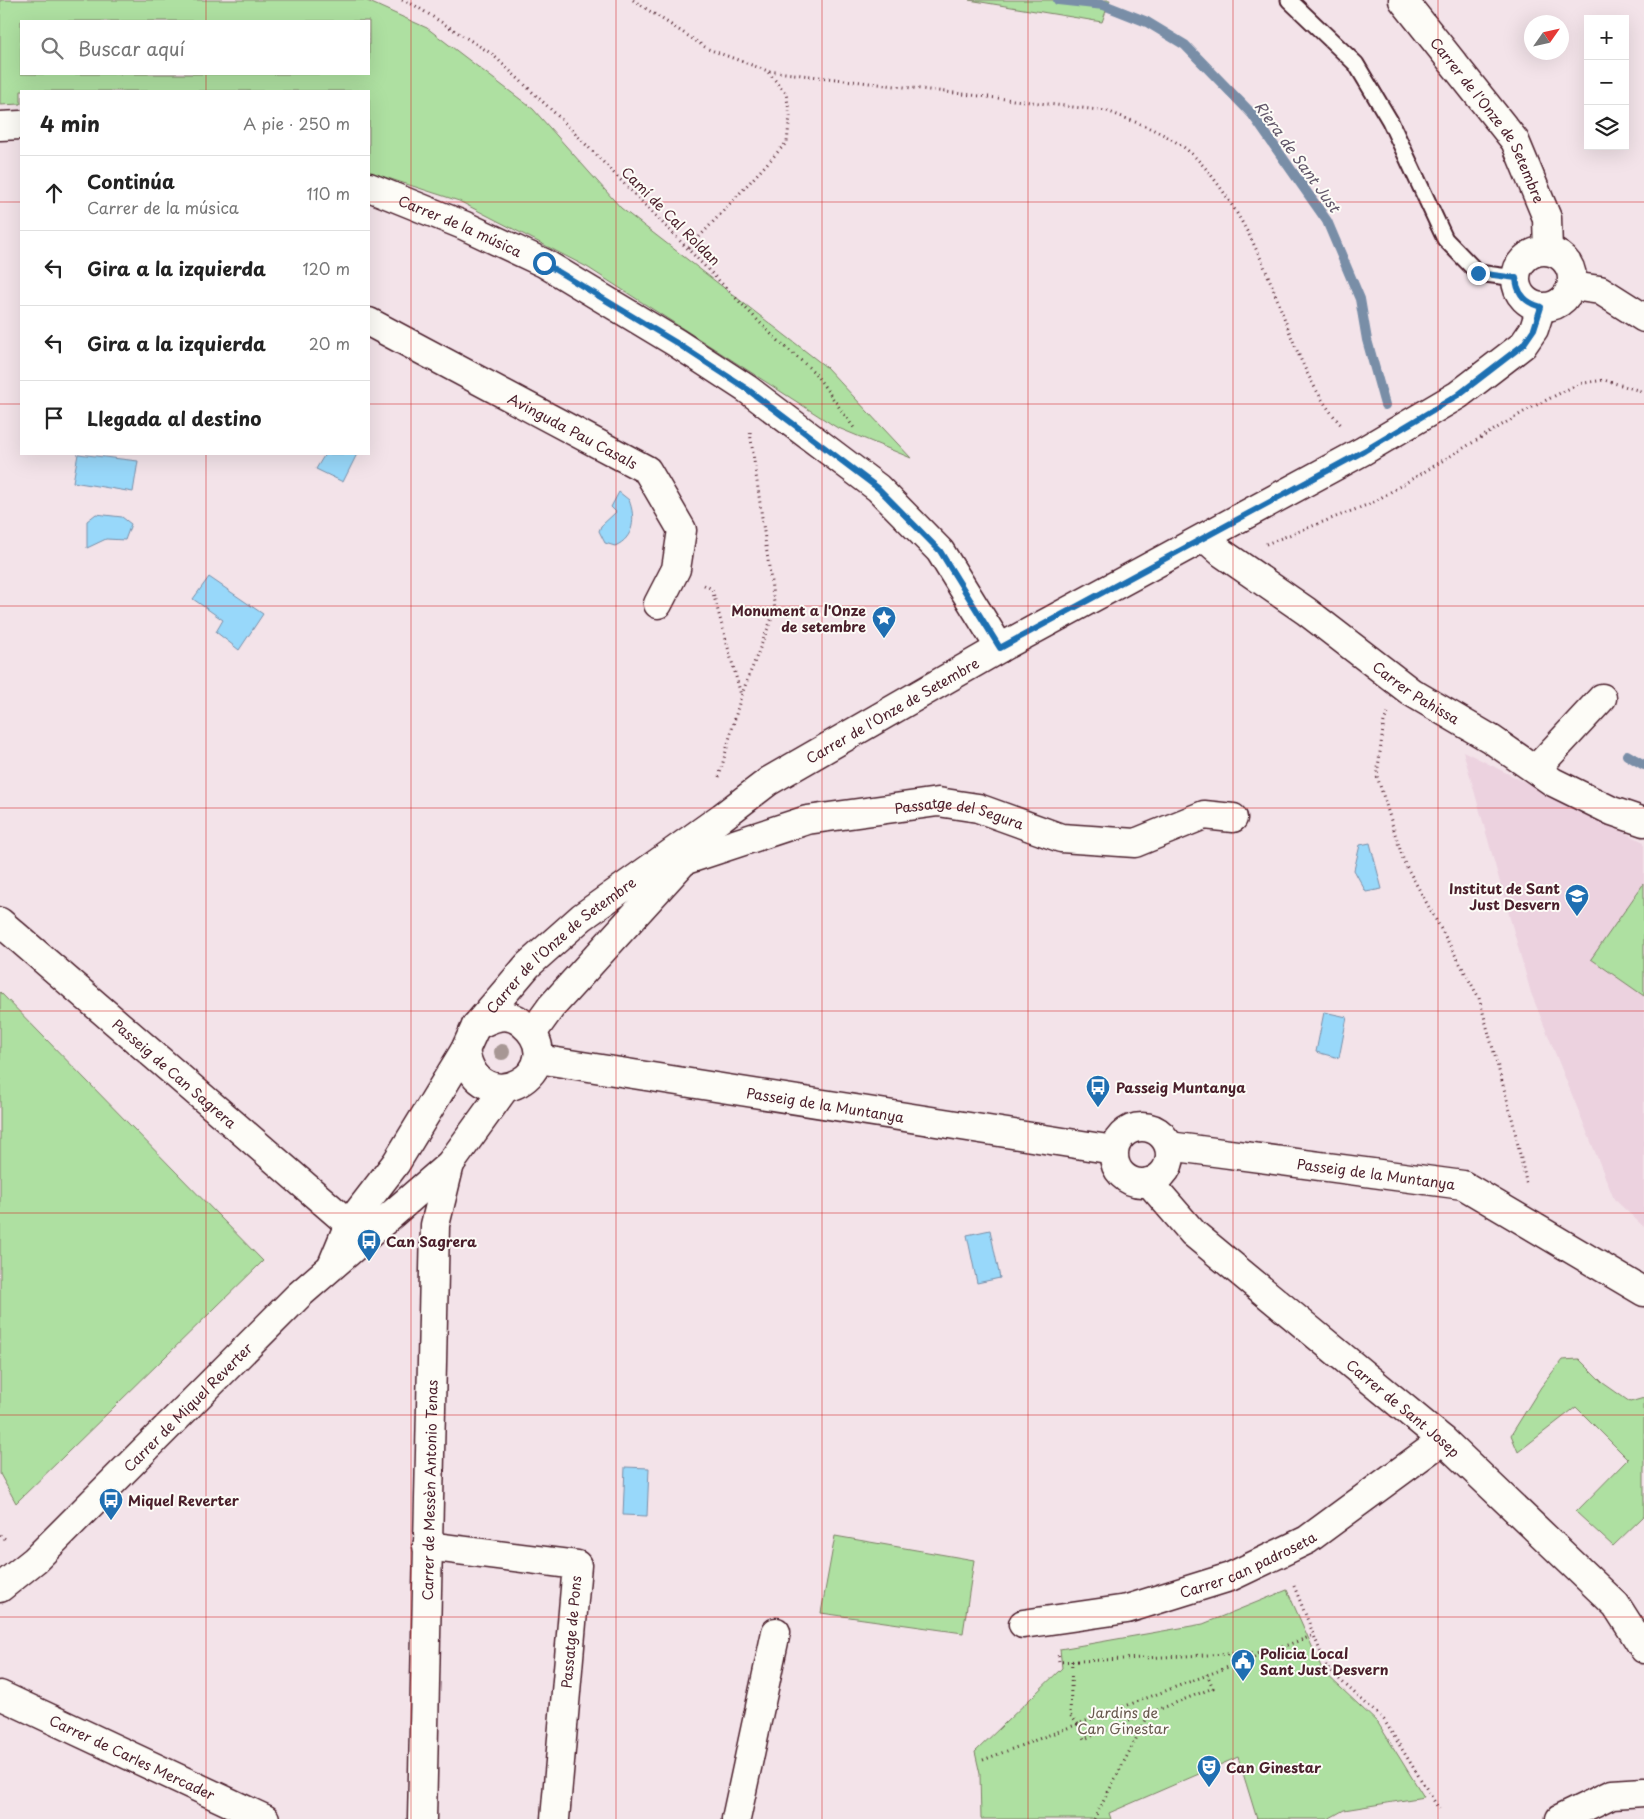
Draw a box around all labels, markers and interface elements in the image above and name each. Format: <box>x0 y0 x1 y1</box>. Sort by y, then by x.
north arrow <box>1524 15 1569 60</box>
map controls <box>1584 15 1629 150</box>
button: + <box>1584 15 1629 60</box>
search box <box>20 20 370 75</box>
street label: Carrer de l'Onze de Setembre <box>1426 32 1550 206</box>
icon: search <box>38 34 66 62</box>
text: Buscar aquí <box>78 34 185 62</box>
button: − <box>1584 60 1629 105</box>
water label: Riera de Sant Just <box>1250 96 1347 218</box>
button: layers <box>1584 105 1629 150</box>
text: 4 min <box>40 107 100 139</box>
text: A pie · 250 m <box>243 111 350 135</box>
street label: Camí de Cal Roldan <box>617 162 725 270</box>
text: Continúa <box>87 167 175 195</box>
icon: ahead <box>40 179 68 207</box>
text: 110 m <box>307 181 350 205</box>
street label: Carrer de la música <box>395 189 526 262</box>
text: Carrer de la música <box>87 195 239 219</box>
route start <box>533 252 556 275</box>
icon: left <box>40 254 68 282</box>
text: Gira a la izquierda <box>87 254 266 282</box>
text: 120 m <box>303 256 350 280</box>
route end <box>1467 262 1490 285</box>
icon: left <box>40 329 68 357</box>
text: Gira a la izquierda <box>87 329 266 357</box>
text: 20 m <box>309 331 350 355</box>
street label: Avinguda Pau Casals <box>504 387 641 474</box>
icon: arrive <box>40 404 68 432</box>
text: Llegada al destino <box>87 404 261 432</box>
place label: Monument a l'Onze de setembre <box>731 600 866 637</box>
place icon: Monument a l'Onze de setembre <box>871 605 897 639</box>
street label: Carrer de l'Onze de Setembre <box>802 652 983 768</box>
street label: Carrer Pahissa <box>1368 656 1464 729</box>
street label: Passatge del Segura <box>893 792 1027 834</box>
street label: Carrer de l'Onze de Setembre <box>481 871 640 1018</box>
place label: Institut de Sant Just Desvern <box>1449 878 1560 915</box>
school or university icon: Institut de Sant Just Desvern <box>1564 883 1590 917</box>
street label: Passeig de Can Sagrera <box>108 1013 242 1133</box>
bus stop icon: Passeig Muntanya <box>1085 1074 1111 1108</box>
place label: Passeig Muntanya <box>1116 1077 1246 1098</box>
street label: Passeig de la Muntanya <box>745 1082 906 1127</box>
street label: Passeig de la Muntanya <box>1296 1153 1457 1194</box>
bus stop icon: Can Sagrera <box>356 1228 382 1262</box>
place label: Can Sagrera <box>386 1231 477 1252</box>
street label: Carrer de Miquel Reverter <box>118 1337 257 1476</box>
street label: Carrer de Sant Josep <box>1342 1354 1465 1462</box>
street label: Carrer de Messèn Antonio Tenas <box>416 1380 442 1601</box>
bus stop icon: Miquel Reverter <box>98 1487 124 1521</box>
place label: Miquel Reverter <box>128 1490 240 1511</box>
street label: Carrer can padroseta <box>1177 1526 1321 1603</box>
street label: Passatge de Pons <box>556 1575 586 1689</box>
place label: Policia Local Sant Just Desvern <box>1260 1643 1389 1680</box>
public building icon: Policia Local Sant Just Desvern <box>1230 1648 1256 1682</box>
park label: Jardins de Can Ginestar <box>1077 1702 1170 1739</box>
street label: Carrer de Carles Mercader <box>46 1709 219 1805</box>
theatre icon: Can Ginestar <box>1196 1754 1222 1788</box>
place label: Can Ginestar <box>1226 1757 1322 1778</box>

